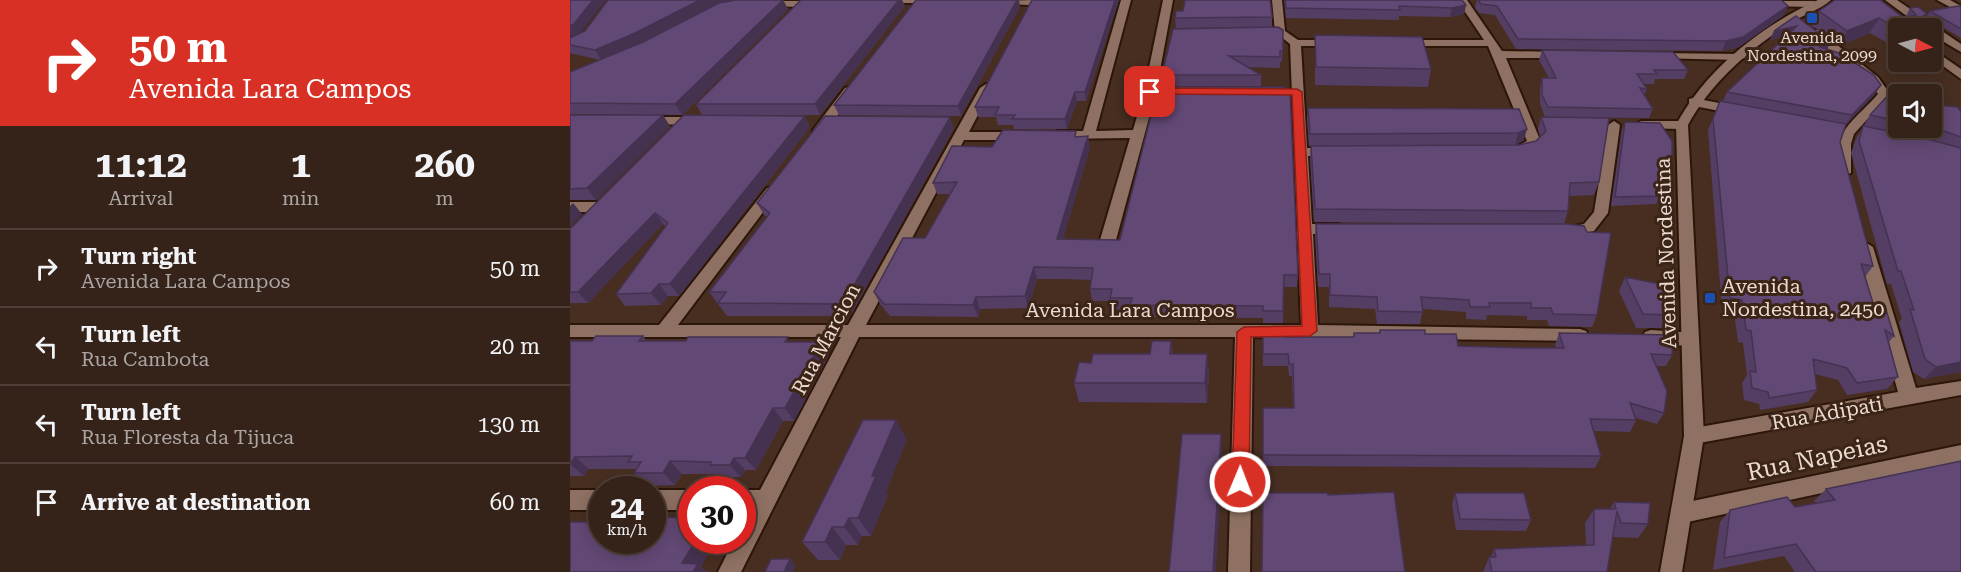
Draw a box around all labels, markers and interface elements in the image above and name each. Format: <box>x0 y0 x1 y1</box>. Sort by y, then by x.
marker: Avenida Nordestina, 2099 <box>1805 11 1819 25</box>
north arrow <box>1888 18 1942 72</box>
map controls <box>1888 18 1942 138</box>
text: 50 m <box>129 23 227 72</box>
icon: right <box>30 24 108 102</box>
place label: Avenida Nordestina, 2099 <box>1747 28 1877 65</box>
pin <box>1124 66 1175 117</box>
text: Avenida Lara Campos <box>129 73 411 105</box>
icon: arrive <box>1133 75 1166 108</box>
button: sound <box>1888 84 1942 138</box>
text: 11:12 <box>95 144 187 186</box>
text: 1 <box>291 144 311 186</box>
text: 260 <box>415 144 475 186</box>
street label: Avenida Nordestina <box>1651 157 1681 349</box>
text: Arrival <box>108 186 173 210</box>
text: min <box>282 186 319 210</box>
text: m <box>436 186 454 210</box>
text: Turn right <box>81 244 196 269</box>
icon: right <box>30 252 63 285</box>
text: 50 m <box>490 256 540 281</box>
text: Avenida Lara Campos <box>81 269 290 293</box>
place label: Avenida Nordestina, 2450 <box>1722 274 1884 321</box>
street label: Rua Marcion <box>787 279 865 399</box>
marker: Avenida Nordestina, 2450 <box>1703 291 1717 305</box>
street label: Avenida Lara Campos <box>1025 298 1235 322</box>
text: Turn left <box>81 322 181 347</box>
icon: left <box>30 330 63 363</box>
text: 20 m <box>490 334 540 359</box>
text: Rua Cambota <box>81 347 209 371</box>
street label: Rua Adipati <box>1770 391 1884 435</box>
text: Turn left <box>81 400 181 425</box>
icon: left <box>30 408 63 441</box>
text: 130 m <box>477 412 540 437</box>
text: Rua Floresta da Tijuca <box>81 425 294 449</box>
street label: Rua Napeias <box>1744 429 1890 487</box>
position arrow <box>1208 450 1272 514</box>
speed limit sign: 30 <box>678 476 756 554</box>
icon: arrive <box>30 486 63 519</box>
text: Arrive at destination <box>81 490 310 515</box>
text: 60 m <box>490 490 540 515</box>
text: 24 <box>610 490 644 525</box>
text: km/h <box>607 521 647 539</box>

